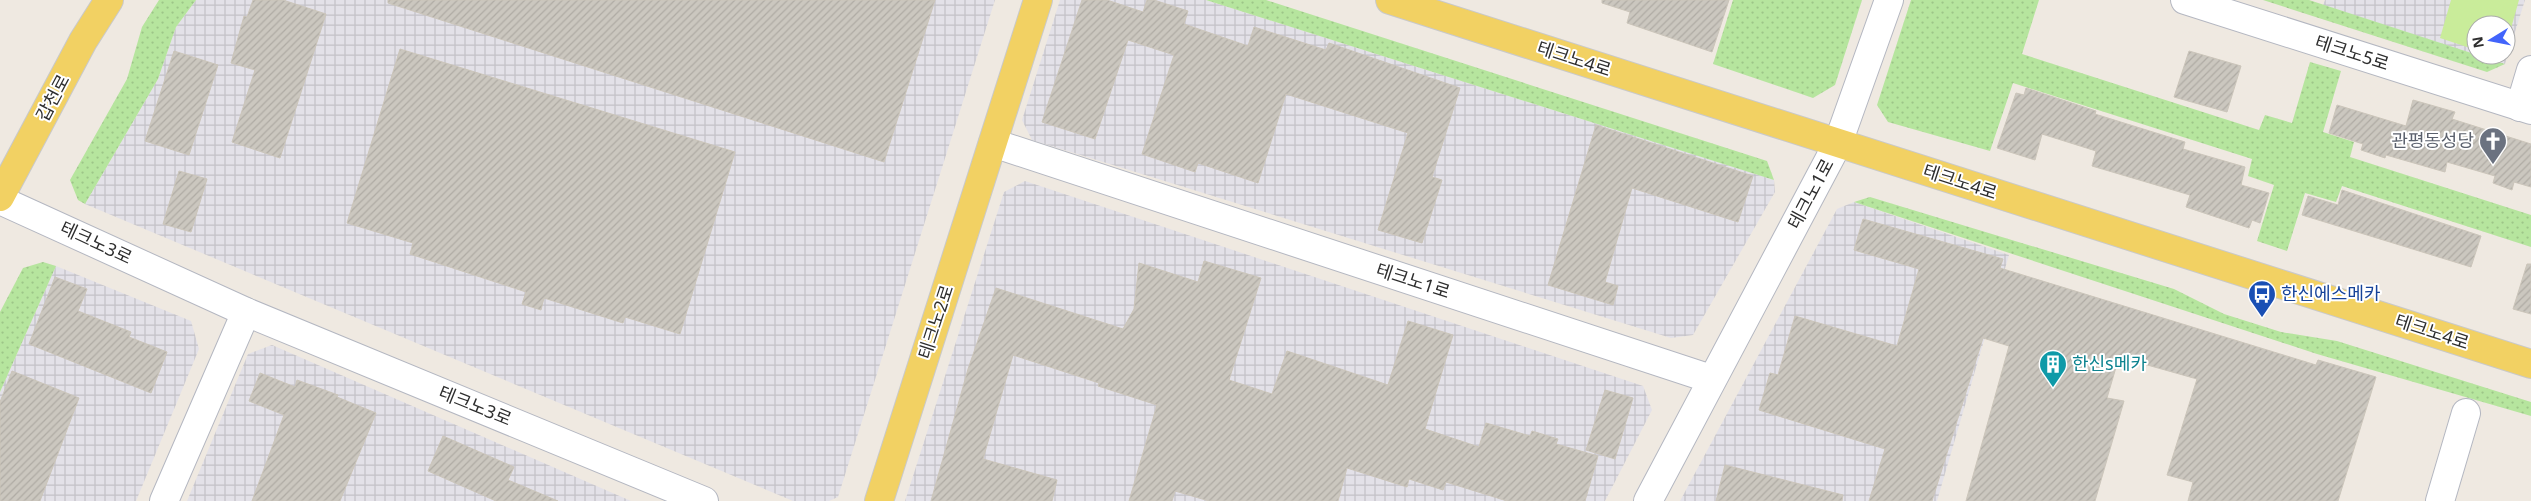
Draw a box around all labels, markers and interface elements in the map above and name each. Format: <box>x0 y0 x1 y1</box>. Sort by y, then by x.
north arrow <box>2466 15 2516 65</box>
street label: 테크노5로 <box>2312 29 2392 75</box>
street label: 테크노4로 <box>1534 35 1614 81</box>
text: N <box>2467 35 2488 50</box>
street label: 갑천로 <box>30 70 74 125</box>
church icon: 관평동성당 <box>2478 126 2508 165</box>
place label: 관평동성당 <box>2391 128 2474 152</box>
street label: 테크노1로 <box>1782 154 1839 233</box>
street label: 테크노4로 <box>1920 158 2000 204</box>
street label: 테크노3로 <box>57 215 136 269</box>
street label: 테크노1로 <box>1373 257 1453 303</box>
bus stop icon: 한신에스메카 <box>2247 279 2277 318</box>
place label: 한신에스메카 <box>2281 281 2381 305</box>
street label: 테크노2로 <box>912 282 958 362</box>
street label: 테크노4로 <box>2392 308 2472 354</box>
building icon: 한신s메카 <box>2038 349 2068 388</box>
place label: 한신s메카 <box>2072 351 2147 375</box>
street label: 테크노3로 <box>435 380 515 431</box>

